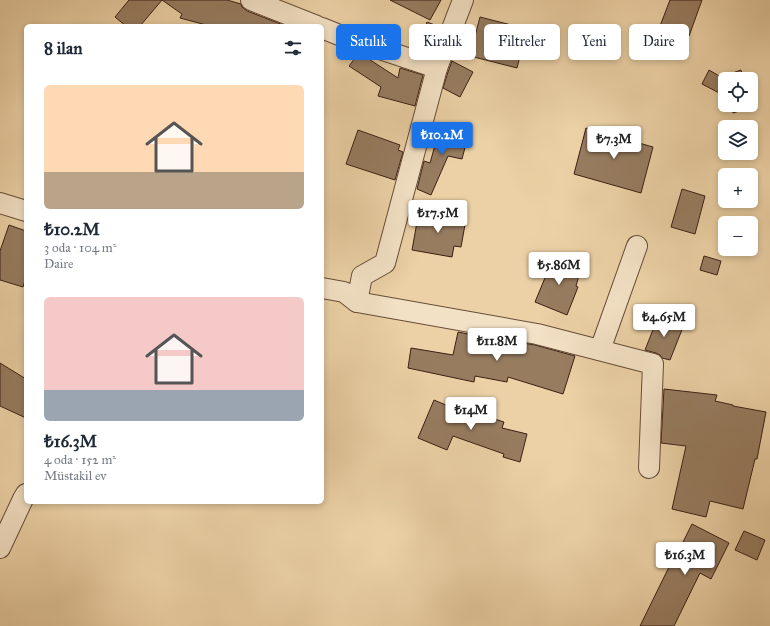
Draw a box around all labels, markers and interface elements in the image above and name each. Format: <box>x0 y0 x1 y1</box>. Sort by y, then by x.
chip: Satılık <box>336 24 401 60</box>
chip: Kiralık <box>409 24 476 60</box>
chip: Filtreler <box>484 24 560 60</box>
chip: Yeni <box>568 24 621 60</box>
chip: Daire <box>629 24 689 60</box>
icon: filters <box>282 37 304 59</box>
text: 8 ilan <box>44 38 82 59</box>
map controls <box>718 72 758 256</box>
button: locate <box>718 72 758 112</box>
icon: home <box>138 111 210 183</box>
button: layers <box>718 120 758 160</box>
pin: ₺10.2M <box>409 122 475 156</box>
pin: ₺7.3M <box>586 126 642 160</box>
text: ₺10.2M <box>421 127 463 143</box>
text: ₺7.3M <box>596 131 632 147</box>
button: + <box>718 168 758 208</box>
pin: ₺17.5M <box>405 200 471 234</box>
text: ₺17.5M <box>417 205 459 221</box>
button: − <box>718 216 758 256</box>
text: ₺10.2M <box>44 219 100 240</box>
text: 3 oda · 104 m² <box>44 240 117 256</box>
pin: ₺5.86M <box>526 252 592 286</box>
text: Daire <box>44 256 74 272</box>
text: ₺5.86M <box>538 257 580 273</box>
pin: ₺4.65M <box>631 304 697 338</box>
text: ₺4.65M <box>642 309 686 325</box>
icon: home <box>138 323 210 395</box>
pin: ₺11.8M <box>464 328 530 362</box>
text: ₺11.8M <box>477 333 517 349</box>
pin: ₺14M <box>447 397 495 431</box>
text: ₺14M <box>454 402 488 418</box>
text: ₺16.3M <box>44 431 97 452</box>
text: 4 oda · 152 m² <box>44 452 116 468</box>
text: Müstakil ev <box>44 468 107 484</box>
pin: ₺16.3M <box>652 542 718 576</box>
text: ₺16.3M <box>665 547 705 563</box>

